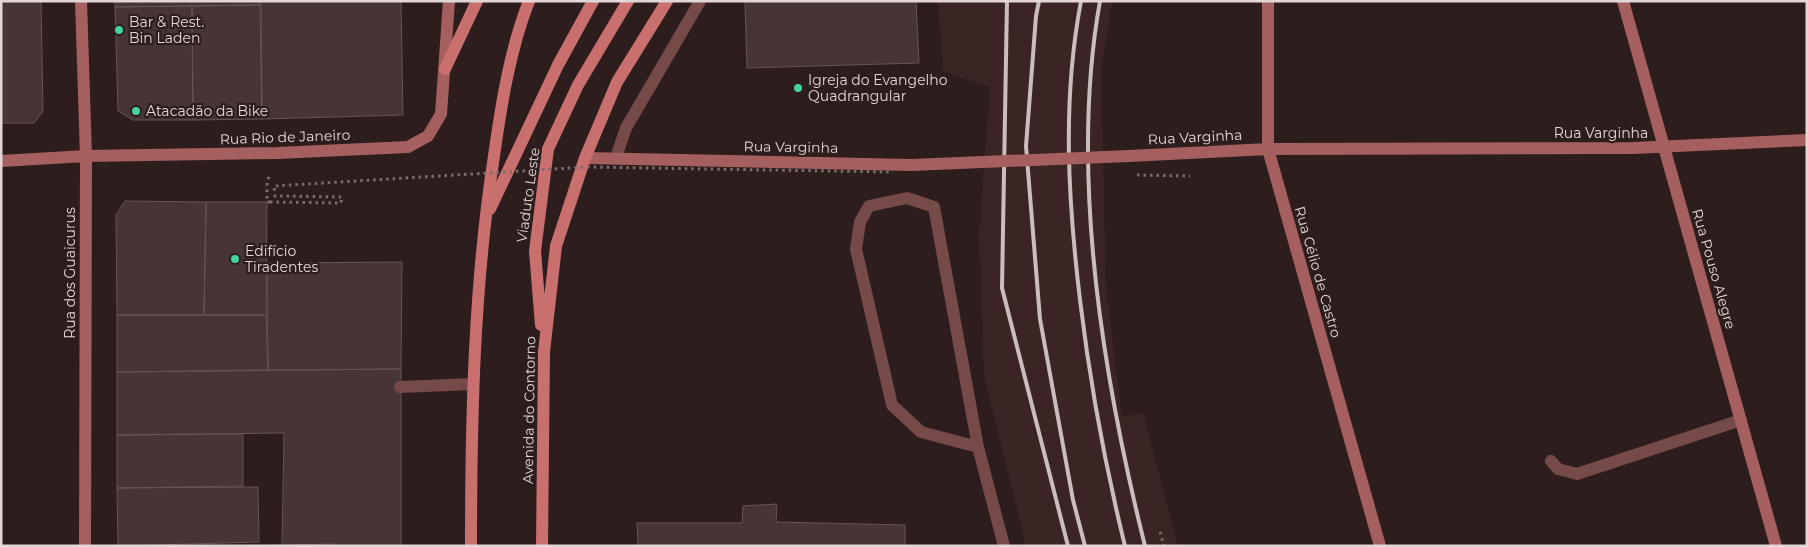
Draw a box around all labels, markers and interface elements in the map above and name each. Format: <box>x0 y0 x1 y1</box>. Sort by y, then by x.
place label: Bar & Rest. Bin Laden <box>129 13 204 47</box>
marker: Bar & Rest. Bin Laden <box>113 24 125 36</box>
place label: Igreja do Evangelho Quadrangular <box>808 71 948 105</box>
marker: Igreja do Evangelho Quadrangular <box>792 82 804 94</box>
place label: Atacadão da Bike <box>146 102 268 120</box>
marker: Atacadão da Bike <box>130 105 142 117</box>
street label: Rua Varginha <box>1554 124 1648 142</box>
street label: Rua Rio de Janeiro <box>219 126 351 148</box>
street label: Rua Varginha <box>1147 126 1243 148</box>
street label: Rua Varginha <box>743 137 839 157</box>
street label: Viaduto Leste <box>512 146 544 244</box>
street label: Rua Célio de Castro <box>1291 204 1345 340</box>
street label: Rua dos Guaicurus <box>61 207 79 339</box>
street label: Rua Pouso Alegre <box>1688 207 1740 331</box>
place label: Edifício Tiradentes <box>245 242 318 276</box>
marker: Edifício Tiradentes <box>229 253 241 265</box>
street label: Avenida do Contorno <box>519 336 539 484</box>

